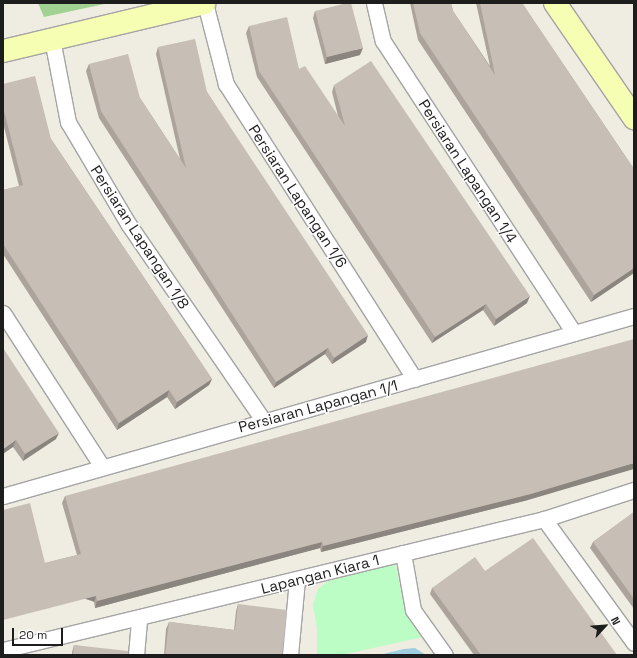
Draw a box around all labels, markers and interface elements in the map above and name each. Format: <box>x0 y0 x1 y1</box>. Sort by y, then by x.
street label: Persiaran Lapangan 1/4 <box>415 96 521 246</box>
street label: Persiaran Lapangan 1/6 <box>245 121 351 271</box>
street label: Persiaran Lapangan 1/8 <box>87 162 193 312</box>
street label: Persiaran Lapangan 1/1 <box>236 376 400 436</box>
street label: Lapangan Kiara 1 <box>259 551 381 597</box>
north arrow <box>585 606 625 646</box>
text: N <box>608 614 624 627</box>
scale bar <box>14 620 65 646</box>
text: 20 m <box>19 627 47 643</box>

